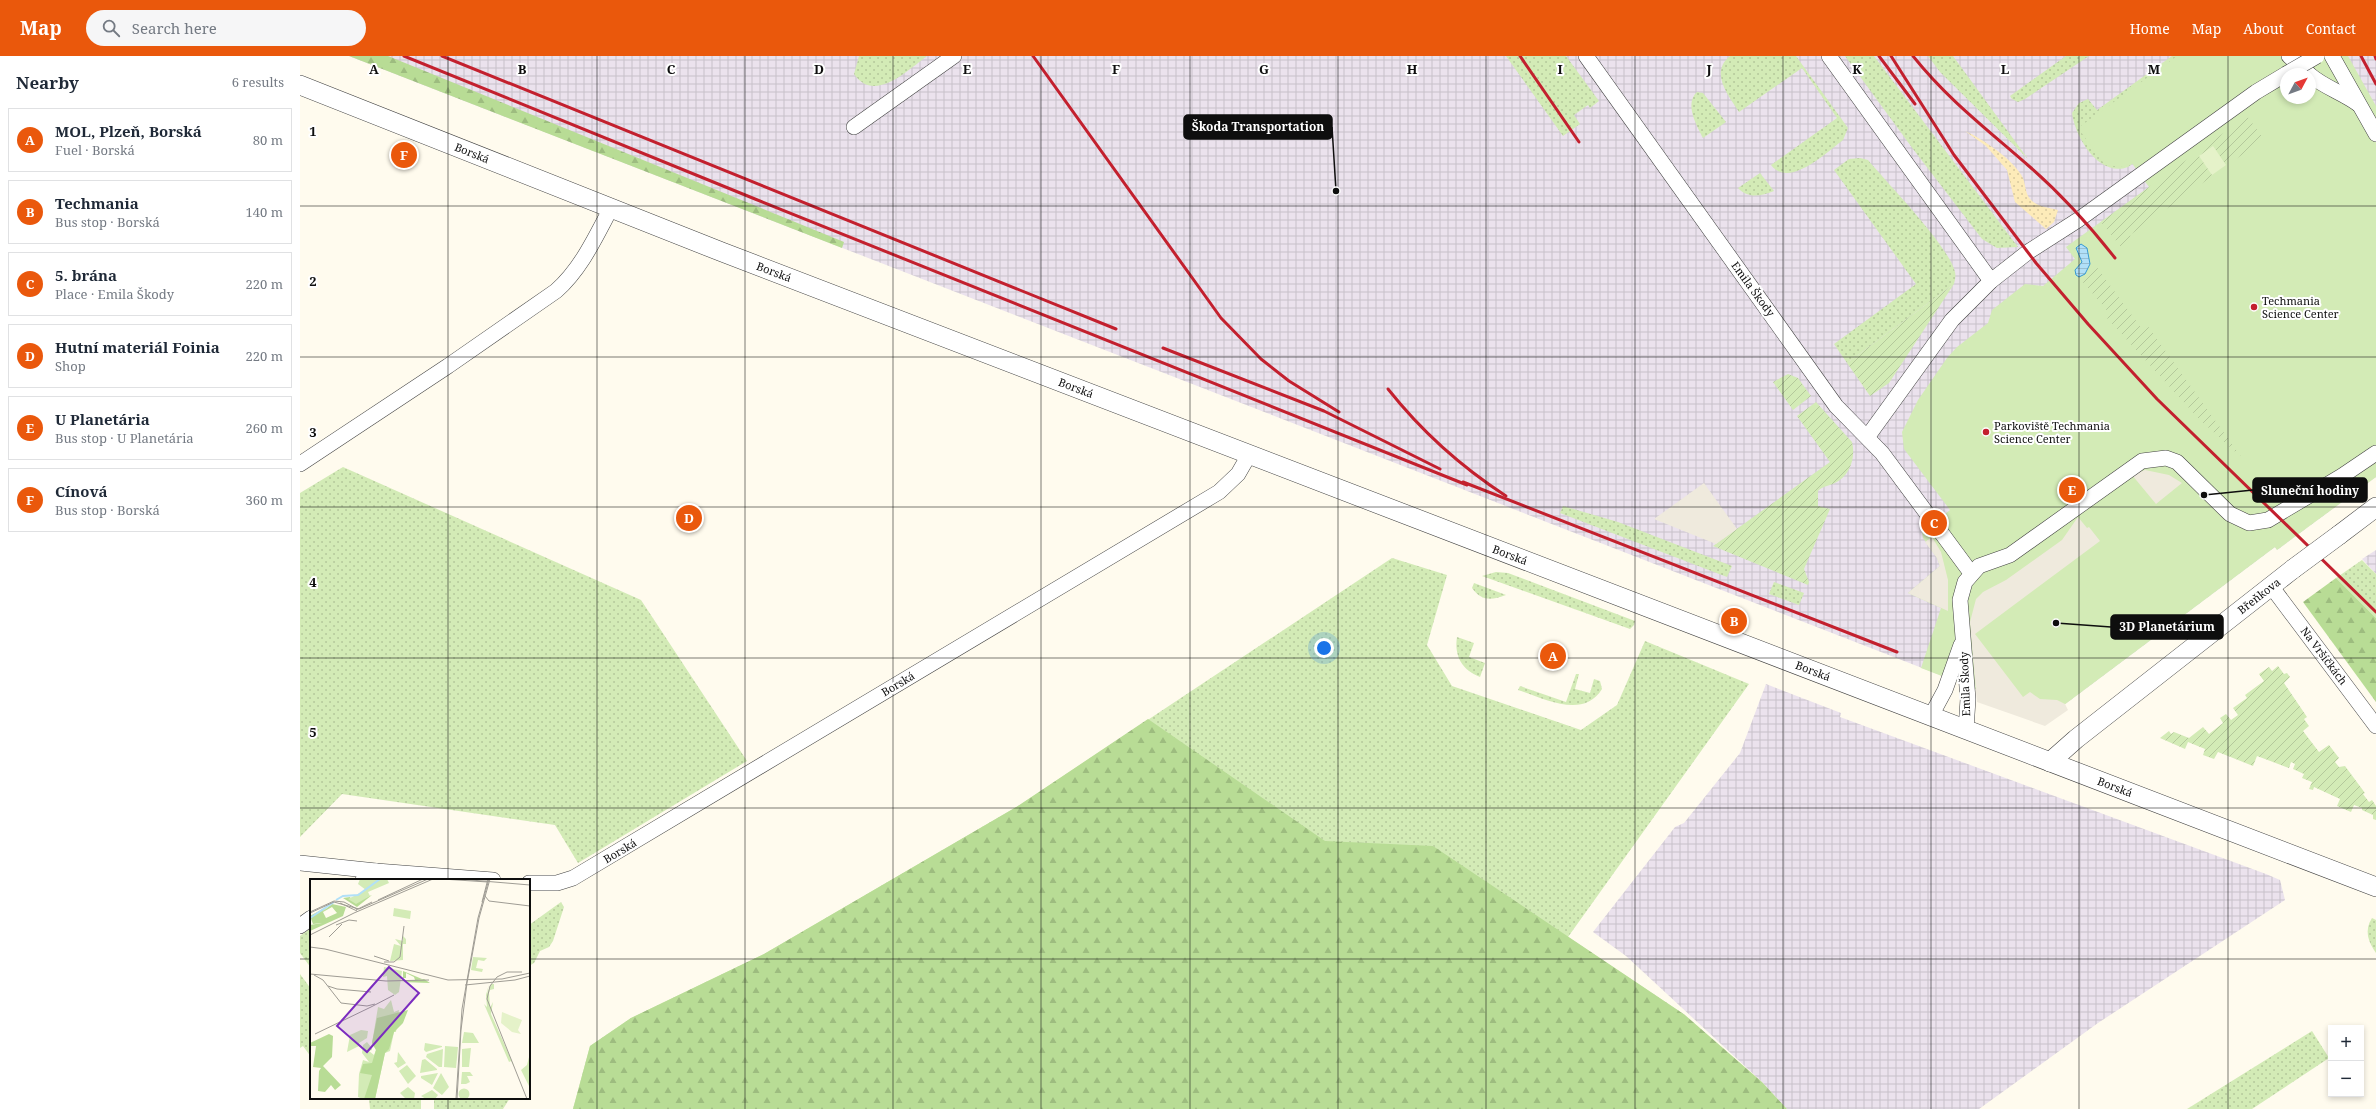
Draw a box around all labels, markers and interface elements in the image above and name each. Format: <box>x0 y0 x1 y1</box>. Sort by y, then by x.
search box <box>86 10 366 46</box>
text: Map <box>20 15 62 41</box>
icon: search <box>100 17 122 39</box>
text: Search here <box>132 18 217 38</box>
text: Home <box>2130 19 2170 38</box>
text: Map <box>2192 19 2221 38</box>
text: About <box>2243 19 2284 38</box>
text: Contact <box>2306 19 2356 38</box>
text: A <box>369 60 379 78</box>
text: B <box>518 60 527 78</box>
text: C <box>667 60 676 78</box>
text: D <box>814 60 824 78</box>
text: E <box>963 60 972 78</box>
text: F <box>1112 60 1120 78</box>
text: G <box>1259 60 1269 78</box>
text: H <box>1407 60 1418 78</box>
text: I <box>1557 60 1563 78</box>
text: J <box>1705 60 1712 78</box>
text: K <box>1852 60 1862 78</box>
text: L <box>2001 60 2010 78</box>
text: M <box>2148 60 2161 78</box>
north arrow <box>2280 68 2316 104</box>
text: Nearby <box>16 71 79 94</box>
text: 6 results <box>232 73 284 91</box>
callout: Škoda Transportation <box>1184 115 1332 139</box>
text: Škoda Transportation <box>1192 118 1324 135</box>
text: MOL, Plzeň, Borská <box>55 121 202 141</box>
text: 1 <box>309 122 317 140</box>
text: A <box>25 131 35 149</box>
text: 80 m <box>253 131 283 149</box>
street label: Borská <box>453 139 492 166</box>
pin: F <box>391 140 417 170</box>
text: Fuel · Borská <box>55 141 135 159</box>
text: Techmania <box>55 193 139 213</box>
text: B <box>26 203 34 221</box>
text: 140 m <box>246 203 283 221</box>
text: Bus stop · Borská <box>55 213 160 231</box>
street label: Borská <box>755 258 794 285</box>
street label: Emila Škody <box>1728 258 1779 320</box>
text: 5. brána <box>55 265 117 285</box>
text: 2 <box>309 272 317 290</box>
text: C <box>26 275 34 293</box>
text: 220 m <box>246 275 283 293</box>
text: Place · Emila Škody <box>55 285 174 303</box>
place label: Techmania Science Center <box>2262 293 2340 321</box>
marker: Techmania Science Center <box>2249 302 2259 312</box>
text: Hutní materiál Foinia <box>55 337 220 357</box>
text: D <box>25 347 35 365</box>
text: 220 m <box>246 347 283 365</box>
text: Shop <box>55 357 86 375</box>
street label: Borská <box>1057 374 1096 401</box>
text: U Planetária <box>55 409 150 429</box>
place label: Parkoviště Techmania Science Center <box>1994 418 2110 446</box>
text: E <box>26 419 34 437</box>
text: 260 m <box>246 419 283 437</box>
text: 3 <box>309 423 317 441</box>
marker: Parkoviště Techmania Science Center <box>1981 427 1991 437</box>
text: Bus stop · U Planetária <box>55 429 194 447</box>
pin: E <box>2059 475 2085 505</box>
callout: Sluneční hodiny <box>2253 478 2367 502</box>
text: Cínová <box>55 481 108 501</box>
text: Sluneční hodiny <box>2261 482 2359 499</box>
text: F <box>26 491 34 509</box>
text: 360 m <box>246 491 283 509</box>
text: Bus stop · Borská <box>55 501 160 519</box>
pin: D <box>676 503 702 533</box>
pin: C <box>1921 508 1947 538</box>
street label: Borská <box>1491 541 1530 568</box>
text: 4 <box>309 573 317 591</box>
street label: Břeňkova <box>2234 574 2283 617</box>
pin: B <box>1721 606 1747 636</box>
callout: 3D Planetárium <box>2111 615 2223 639</box>
text: 3D Planetárium <box>2119 618 2215 635</box>
street label: Na Vršíčkách <box>2298 624 2351 688</box>
your location <box>1314 638 1334 658</box>
pin: A <box>1540 641 1566 671</box>
street label: Emila Škody <box>1956 651 1973 717</box>
street label: Borská <box>1794 657 1833 684</box>
street label: Borská <box>878 668 917 699</box>
text: 5 <box>309 723 317 741</box>
street label: Borská <box>2096 773 2135 800</box>
street label: Borská <box>600 835 639 866</box>
inset map <box>310 879 530 1099</box>
map controls <box>2328 1025 2364 1097</box>
button: + <box>2328 1025 2364 1061</box>
button: − <box>2328 1061 2364 1097</box>

